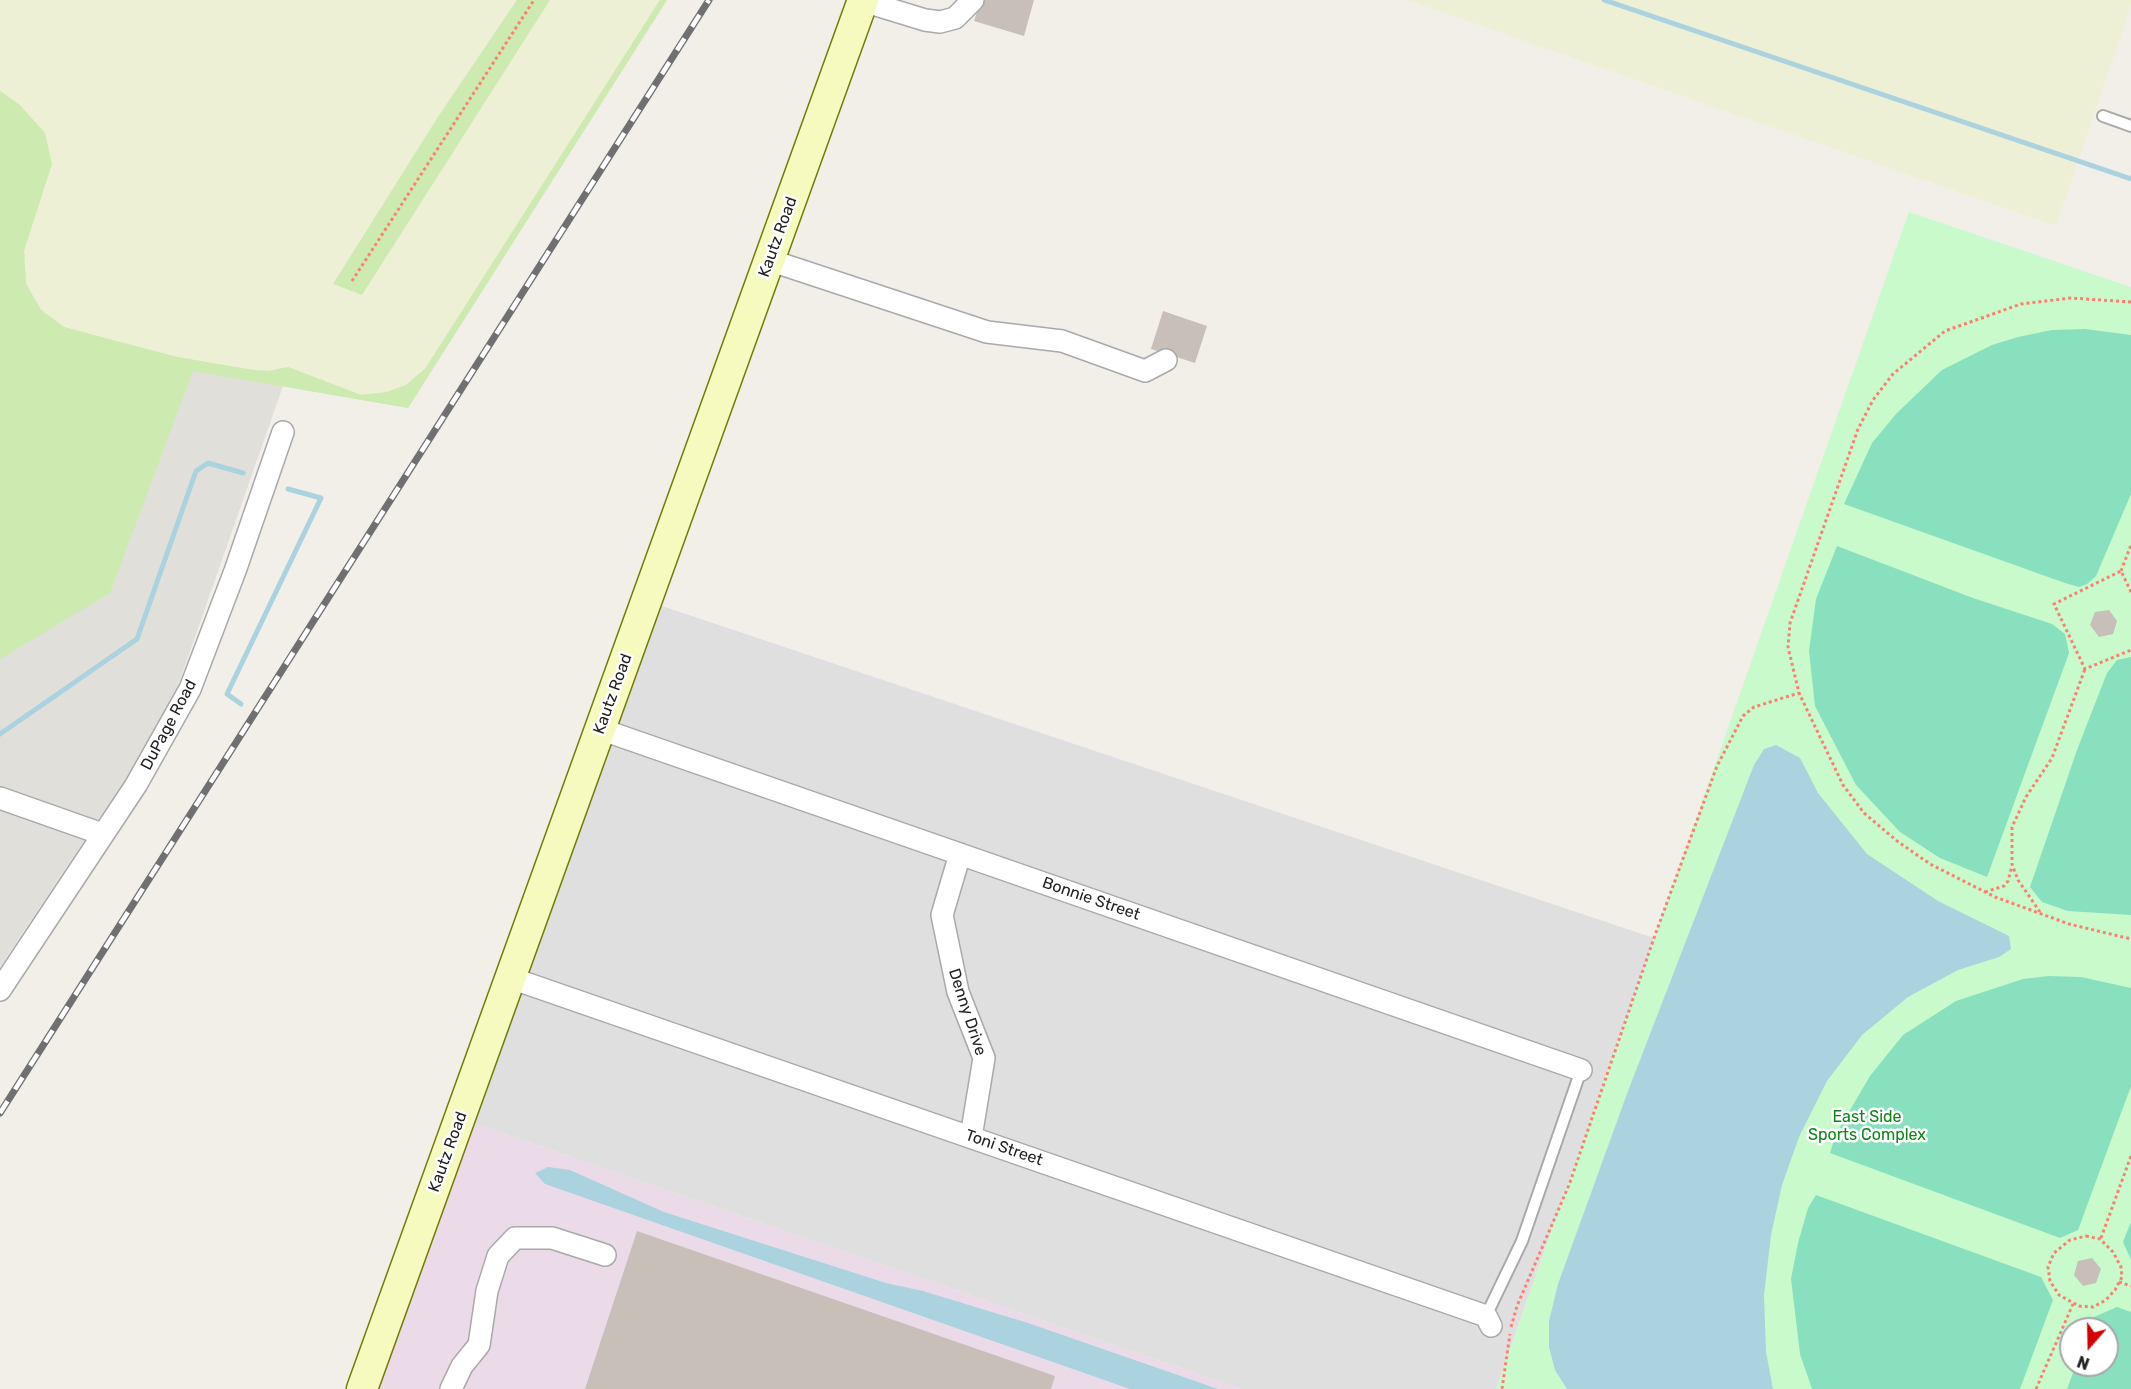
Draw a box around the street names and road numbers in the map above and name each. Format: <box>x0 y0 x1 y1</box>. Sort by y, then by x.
street label: Kautz Road <box>755 194 801 280</box>
street label: Kautz Road <box>590 651 636 737</box>
street label: DuPage Road <box>137 676 201 774</box>
street label: Bonnie Street <box>1040 873 1142 925</box>
street label: Denny Drive <box>944 966 990 1058</box>
street label: Kautz Road <box>425 1109 471 1195</box>
street label: Toni Street <box>963 1126 1045 1170</box>

